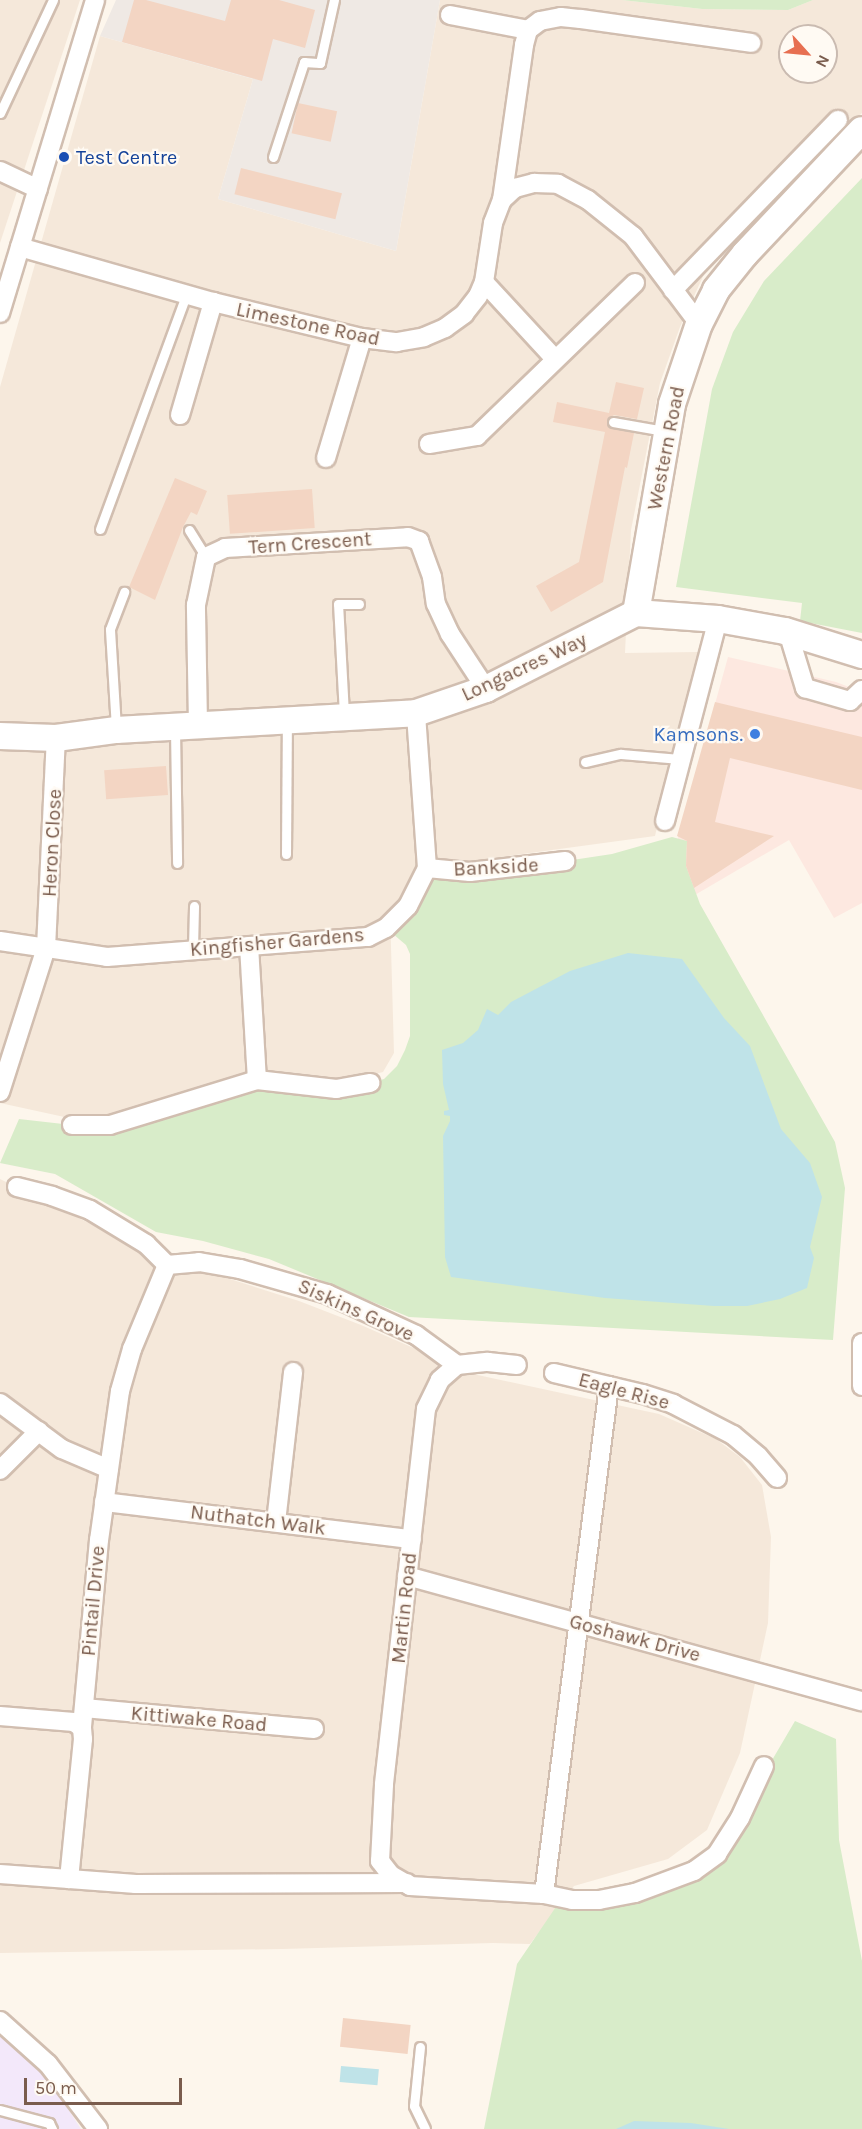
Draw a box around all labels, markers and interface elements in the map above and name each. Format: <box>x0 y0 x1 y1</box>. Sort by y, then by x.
north arrow <box>778 24 838 84</box>
text: N <box>812 52 834 71</box>
place label: Test Centre <box>76 145 177 169</box>
marker: Test Centre <box>57 150 71 164</box>
street label: Limestone Road <box>234 297 382 351</box>
street label: Western Road <box>642 384 690 512</box>
street label: Tern Crescent <box>248 527 372 559</box>
street label: Longacres Way <box>458 628 590 706</box>
place label: Kamsons. <box>654 722 743 746</box>
marker: Kamsons. <box>748 727 762 741</box>
street label: Heron Close <box>37 788 67 898</box>
street label: Bankside <box>453 853 539 881</box>
street label: Kingfisher Gardens <box>189 922 365 962</box>
street label: Siskins Grove <box>294 1274 418 1346</box>
street label: Eagle Rise <box>576 1367 672 1415</box>
street label: Nuthatch Walk <box>189 1500 327 1540</box>
street label: Pintail Drive <box>76 1545 110 1657</box>
street label: Martin Road <box>386 1551 422 1665</box>
street label: Goshawk Drive <box>567 1609 703 1667</box>
street label: Kittiwake Road <box>130 1701 268 1737</box>
scale bar <box>27 2066 184 2104</box>
text: 50 m <box>35 2077 77 2099</box>

